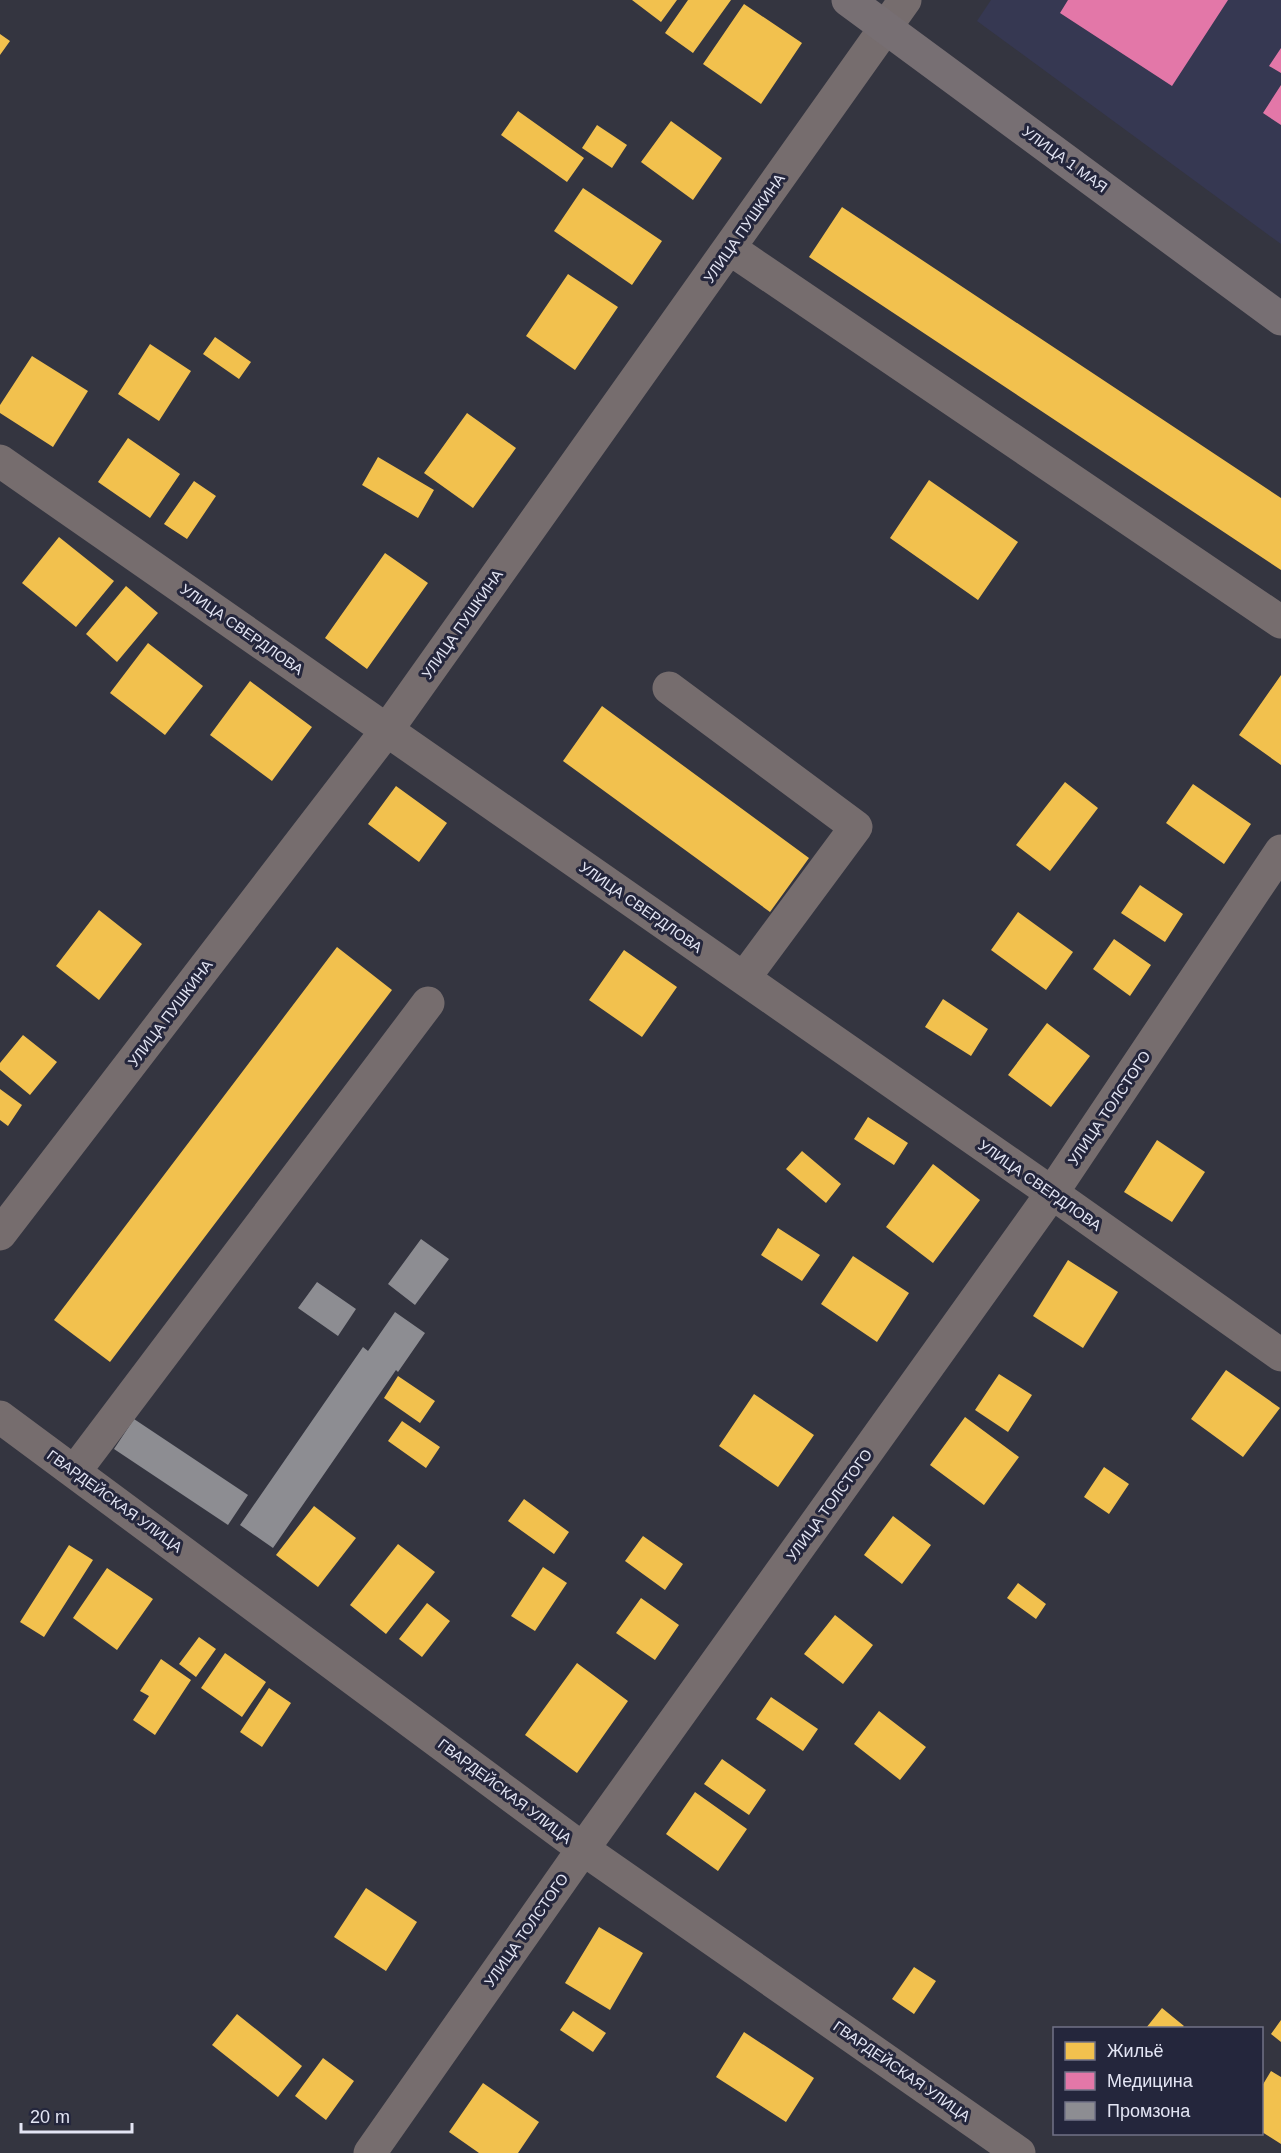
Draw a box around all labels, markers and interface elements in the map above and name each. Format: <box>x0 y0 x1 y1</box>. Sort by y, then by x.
street label: УЛИЦА 1 МАЯ <box>1019 123 1111 195</box>
street label: УЛИЦА ПУШКИНА <box>700 170 788 286</box>
street label: УЛИЦА ПУШКИНА <box>418 566 506 682</box>
street label: УЛИЦА СВЕРДЛОВА <box>177 580 307 678</box>
street label: УЛИЦА СВЕРДЛОВА <box>576 858 706 956</box>
street label: УЛИЦА ПУШКИНА <box>124 956 216 1070</box>
street label: УЛИЦА ТОЛСТОГО <box>1064 1048 1154 1168</box>
street label: УЛИЦА СВЕРДЛОВА <box>975 1136 1105 1234</box>
street label: ГВАРДЕЙСКАЯ УЛИЦА <box>44 1446 186 1556</box>
street label: УЛИЦА ТОЛСТОГО <box>783 1446 875 1564</box>
street label: ГВАРДЕЙСКАЯ УЛИЦА <box>435 1735 575 1847</box>
street label: УЛИЦА ТОЛСТОГО <box>481 1870 571 1990</box>
street label: ГВАРДЕЙСКАЯ УЛИЦА <box>830 2017 974 2125</box>
legend <box>1053 2027 1263 2135</box>
text: Жильё <box>1107 2041 1164 2061</box>
text: Медицина <box>1107 2071 1194 2091</box>
scale bar <box>21 2096 132 2134</box>
text: Промзона <box>1107 2101 1191 2121</box>
text: 20 m <box>30 2107 70 2127</box>

